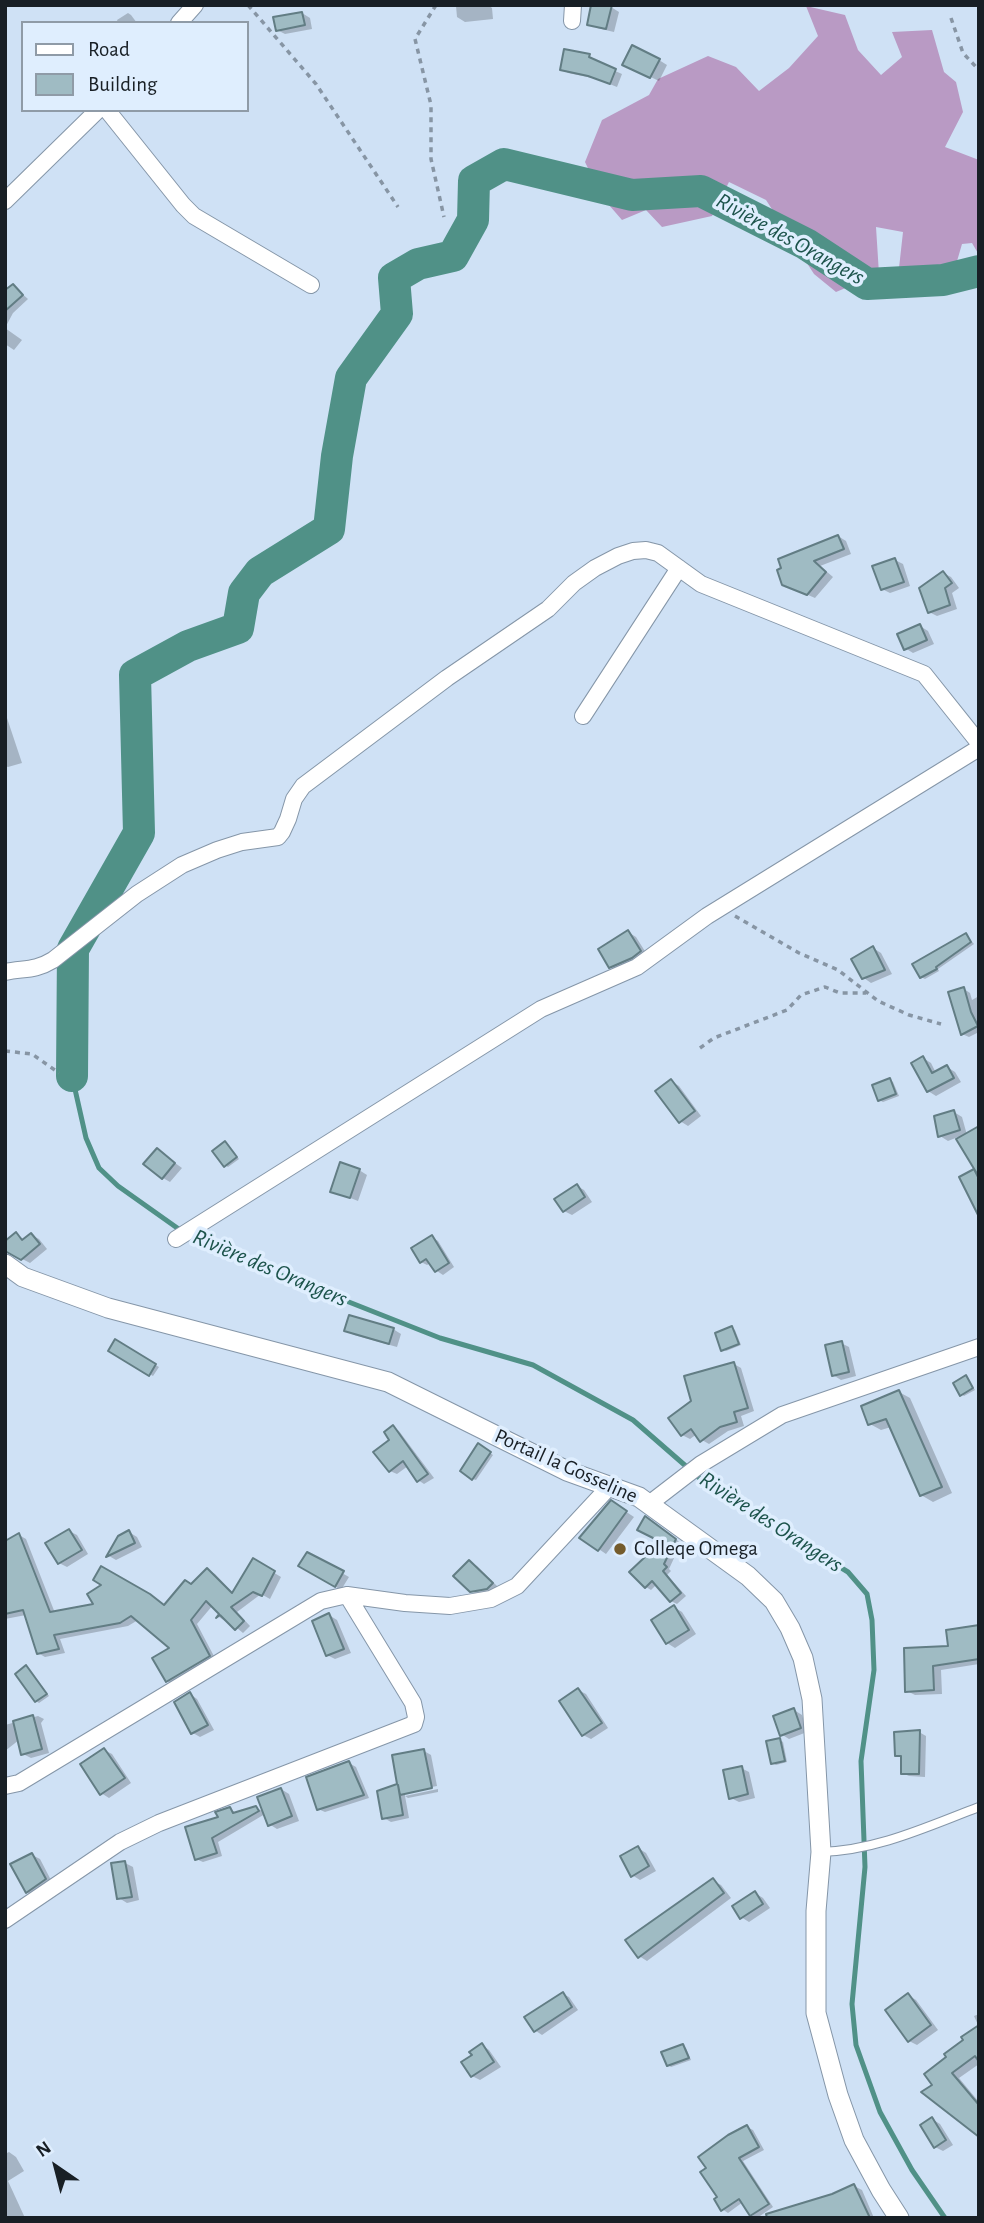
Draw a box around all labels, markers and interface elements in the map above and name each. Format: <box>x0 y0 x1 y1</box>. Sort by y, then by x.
legend <box>21 21 248 112</box>
text: Road <box>88 39 130 60</box>
text: Building <box>88 74 157 95</box>
water label: Rivière des Orangers <box>711 187 869 291</box>
water label: Rivière des Orangers <box>189 1223 351 1313</box>
street label: Portail la Gosseline <box>491 1423 641 1509</box>
water label: Rivière des Orangers <box>694 1465 848 1579</box>
place label: Colleqe Omega <box>634 1536 758 1562</box>
marker: Colleqe Omega <box>612 1541 628 1557</box>
north arrow <box>21 2132 91 2202</box>
text: N <box>33 2138 55 2161</box>

